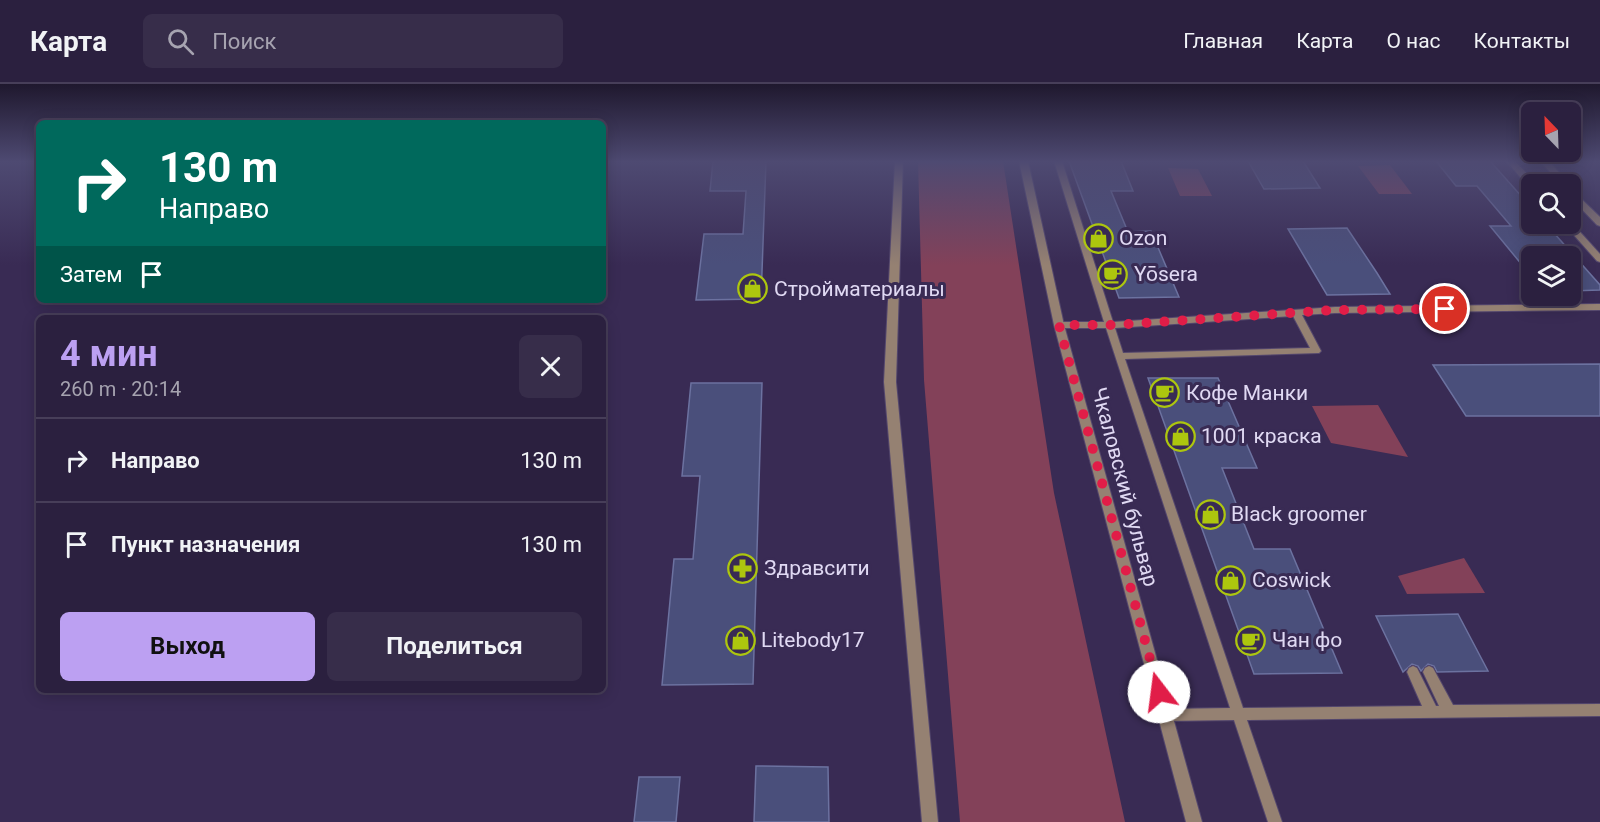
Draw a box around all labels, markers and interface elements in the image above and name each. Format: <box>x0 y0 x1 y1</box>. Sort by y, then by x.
search box <box>143 14 563 68</box>
text: Карта <box>30 25 107 58</box>
icon: search <box>164 25 197 58</box>
text: Поиск <box>212 29 277 54</box>
text: Главная <box>1183 29 1263 53</box>
text: Карта <box>1296 29 1353 53</box>
text: О нас <box>1386 29 1441 53</box>
text: Контакты <box>1474 29 1570 53</box>
north arrow <box>1521 102 1581 162</box>
map controls <box>1521 102 1581 306</box>
text: 130 m <box>159 143 278 192</box>
icon: right <box>60 144 138 222</box>
button: search <box>1521 174 1581 234</box>
text: Направо <box>159 193 269 225</box>
shop icon: Ozon <box>1082 222 1114 254</box>
place label: Ozon <box>1119 226 1167 250</box>
button: layers <box>1521 246 1581 306</box>
icon: arrive <box>135 258 168 291</box>
cafe icon: Yōsera <box>1097 258 1129 290</box>
text: Затем <box>60 262 123 287</box>
place label: Yōsera <box>1134 262 1198 286</box>
shop icon: Стройматериалы <box>737 273 769 305</box>
place label: Стройматериалы <box>774 277 945 301</box>
pin <box>1419 283 1470 334</box>
icon: arrive <box>1428 292 1461 325</box>
text: 4 мин <box>60 333 158 375</box>
button: close <box>519 335 582 398</box>
text: 260 m · 20:14 <box>60 377 181 401</box>
cafe icon: Кофе Манки <box>1149 377 1181 409</box>
place label: Кофе Манки <box>1186 381 1308 405</box>
street label: Чкаловский бульвар <box>1087 385 1163 589</box>
shop icon: 1001 краска <box>1164 420 1196 452</box>
place label: 1001 краска <box>1201 424 1322 448</box>
icon: right <box>60 444 93 477</box>
text: Направо <box>111 448 200 473</box>
text: 130 m <box>520 448 582 473</box>
shop icon: Black groomer <box>1194 498 1226 530</box>
place label: Black groomer <box>1231 502 1367 526</box>
icon: arrive <box>60 528 93 561</box>
text: Пункт назначения <box>111 532 300 557</box>
text: 130 m <box>520 532 582 557</box>
pharmacy icon: Здравсити <box>727 552 759 584</box>
place label: Здравсити <box>764 556 870 580</box>
shop icon: Coswick <box>1215 564 1247 596</box>
place label: Coswick <box>1252 568 1331 592</box>
button: Выход <box>60 612 315 681</box>
button: Поделиться <box>327 612 582 681</box>
shop icon: Litebody17 <box>724 624 756 656</box>
cafe icon: Чан фо <box>1235 624 1267 656</box>
place label: Litebody17 <box>761 628 865 652</box>
place label: Чан фо <box>1272 628 1342 652</box>
position arrow <box>1127 660 1191 724</box>

